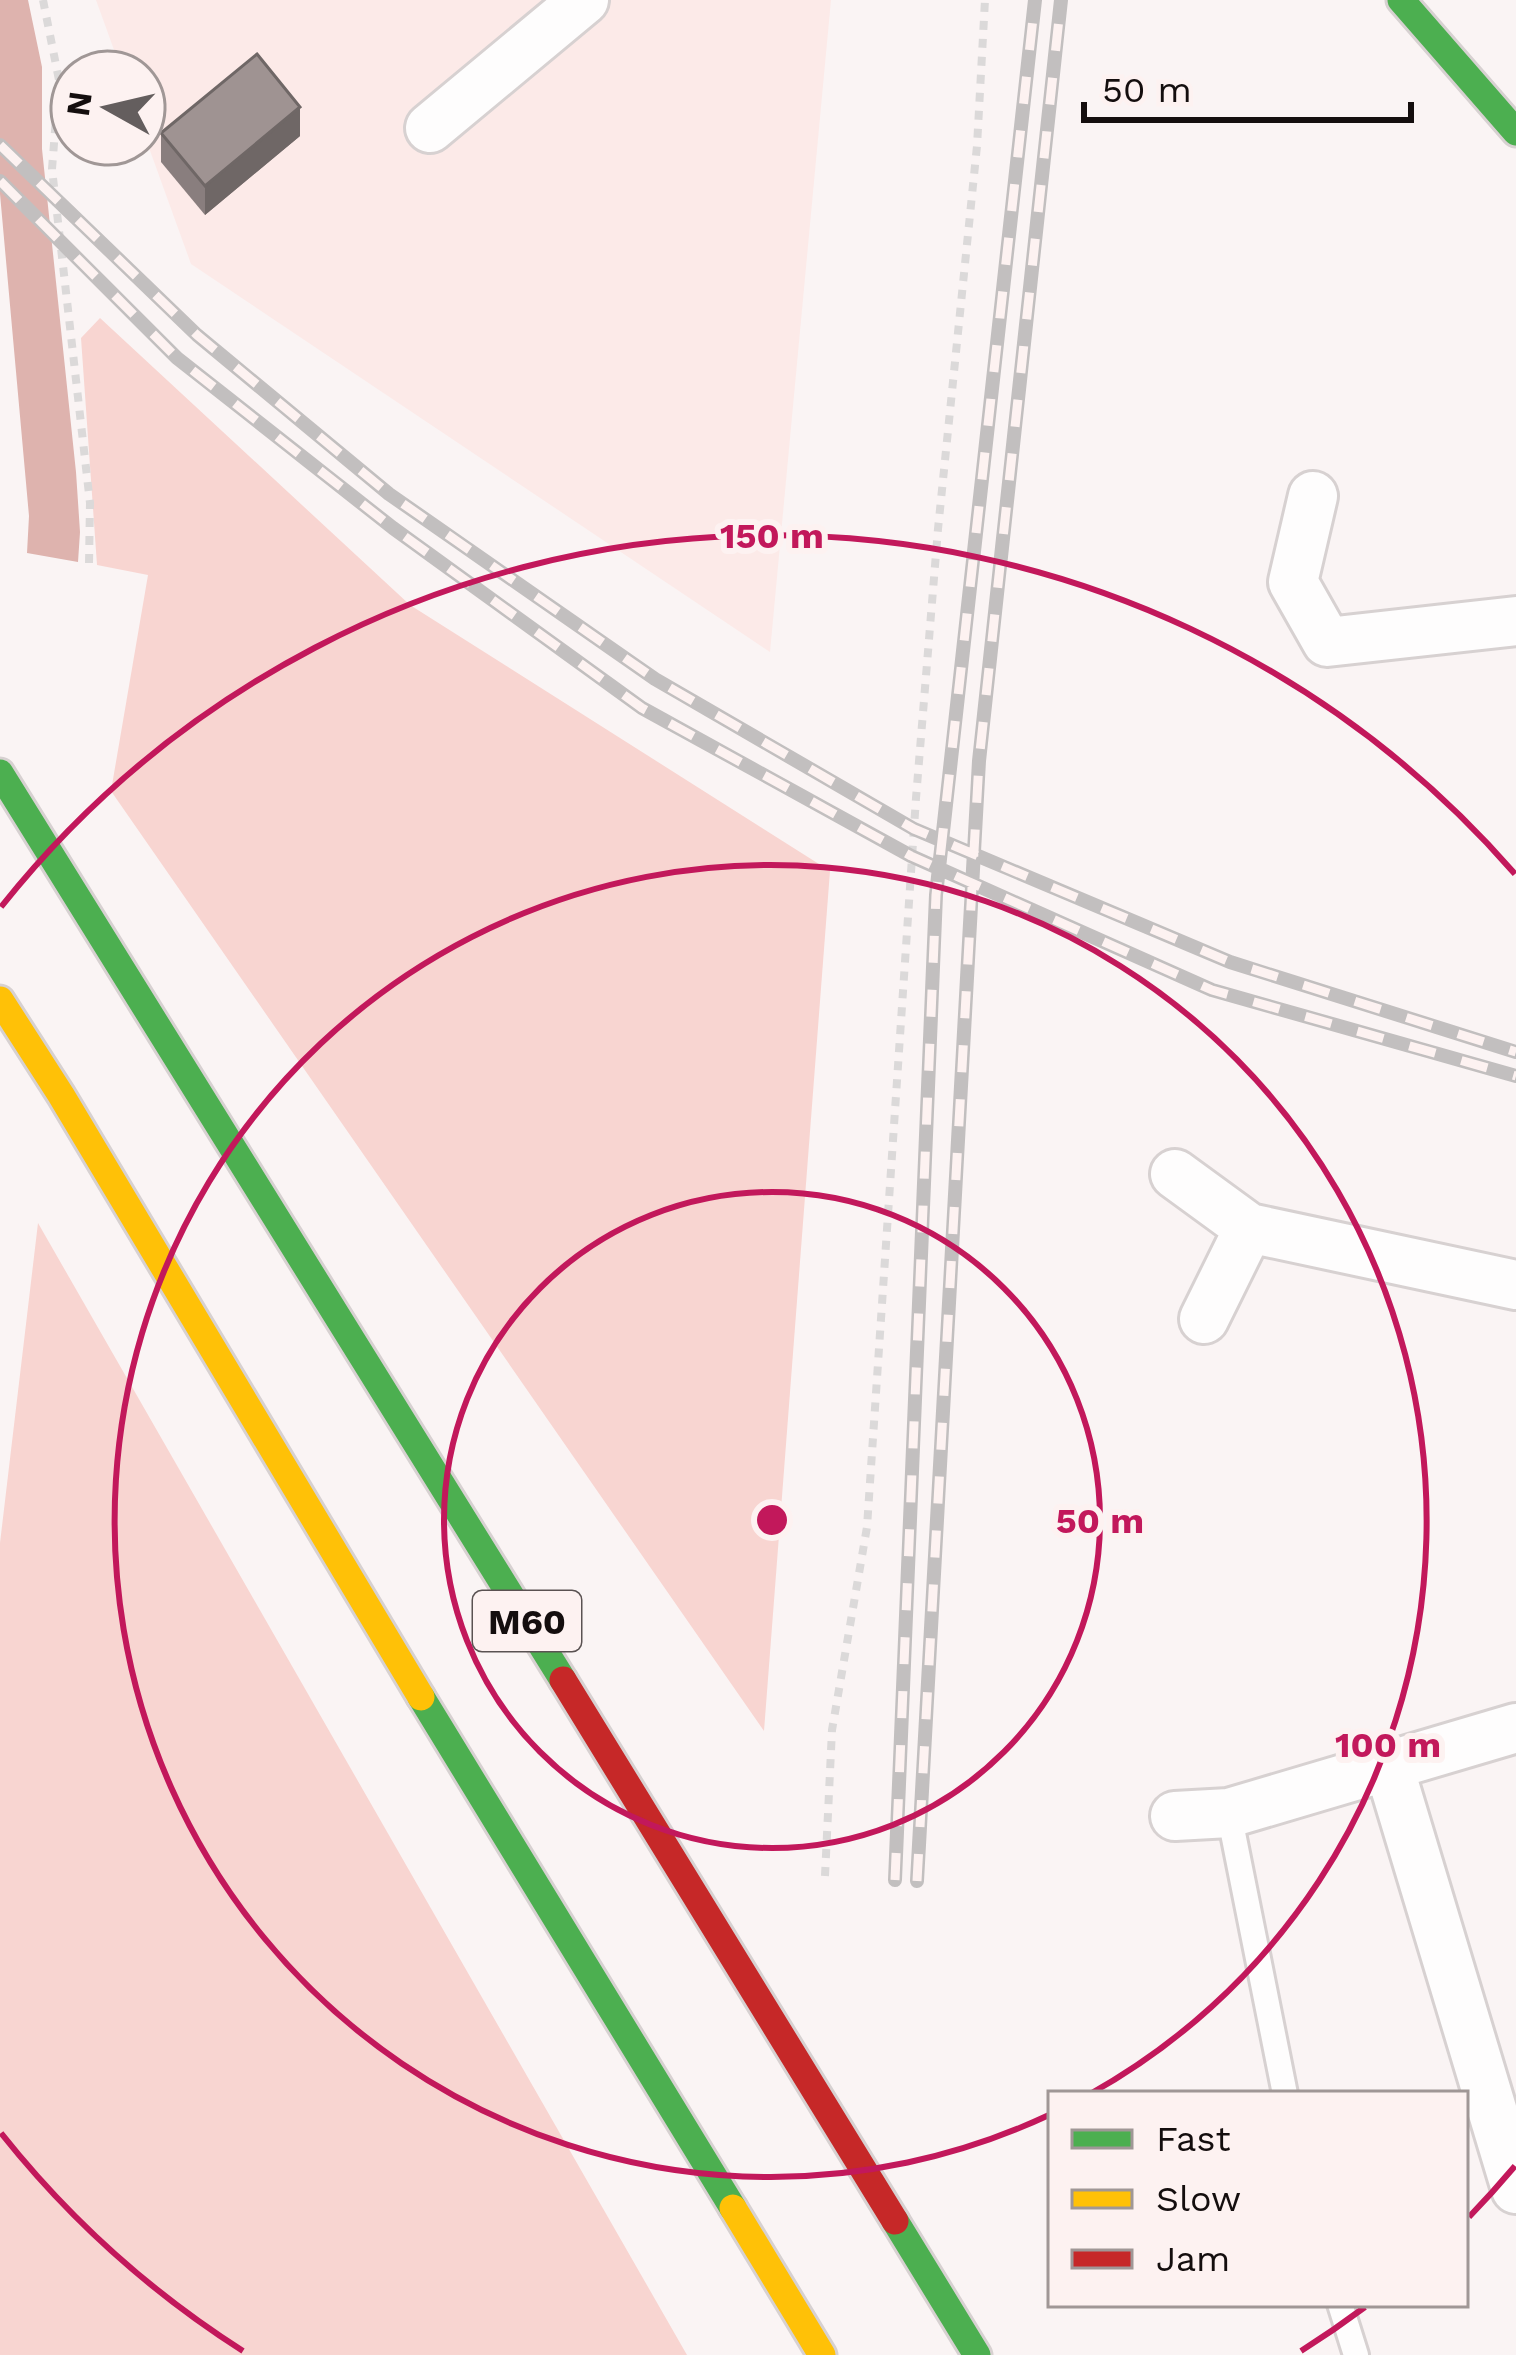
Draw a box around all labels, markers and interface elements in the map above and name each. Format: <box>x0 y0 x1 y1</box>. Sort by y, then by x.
north arrow <box>48 48 168 168</box>
scale bar <box>1084 48 1411 122</box>
text: 50 m <box>1102 69 1192 111</box>
text: N <box>58 89 100 119</box>
text: 150 m <box>720 515 824 557</box>
centre of rings <box>751 1499 793 1541</box>
text: 50 m <box>1056 1500 1144 1542</box>
road number: M60 <box>473 1591 581 1651</box>
text: 100 m <box>1335 1724 1441 1766</box>
legend <box>1048 2091 1468 2307</box>
text: Fast <box>1156 2118 1231 2160</box>
text: Slow <box>1156 2178 1241 2220</box>
text: Jam <box>1156 2238 1230 2280</box>

